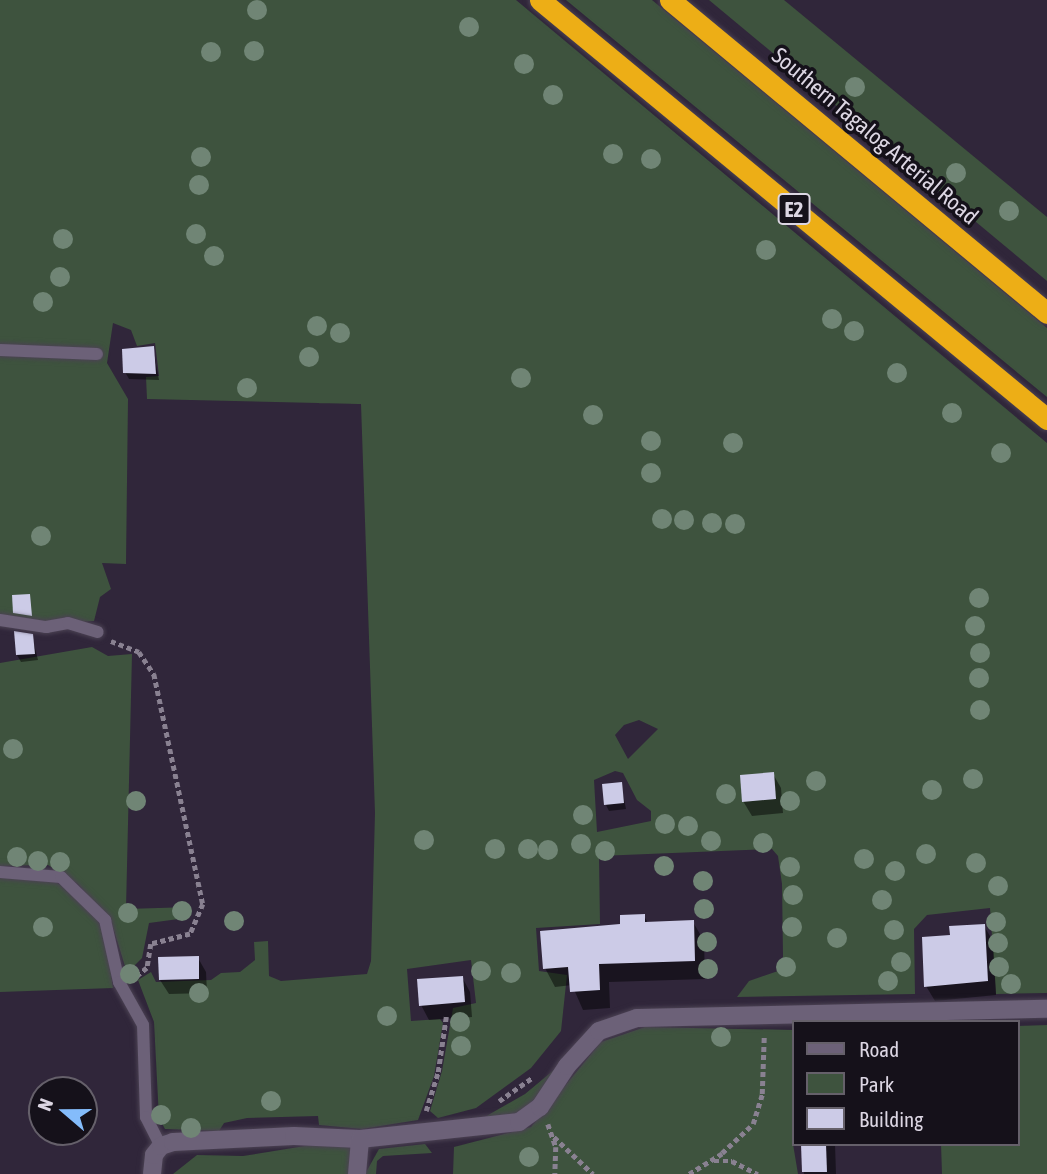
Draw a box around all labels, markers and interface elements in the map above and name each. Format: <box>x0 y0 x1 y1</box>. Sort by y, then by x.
street label: Southern Tagalog Arterial Road <box>766 42 984 230</box>
road number: E2 <box>776 192 812 227</box>
legend <box>792 1020 1019 1146</box>
text: Road <box>859 1037 899 1061</box>
text: Park <box>859 1072 894 1096</box>
north arrow <box>28 1076 98 1146</box>
text: N <box>33 1095 57 1114</box>
text: Building <box>859 1107 923 1131</box>

